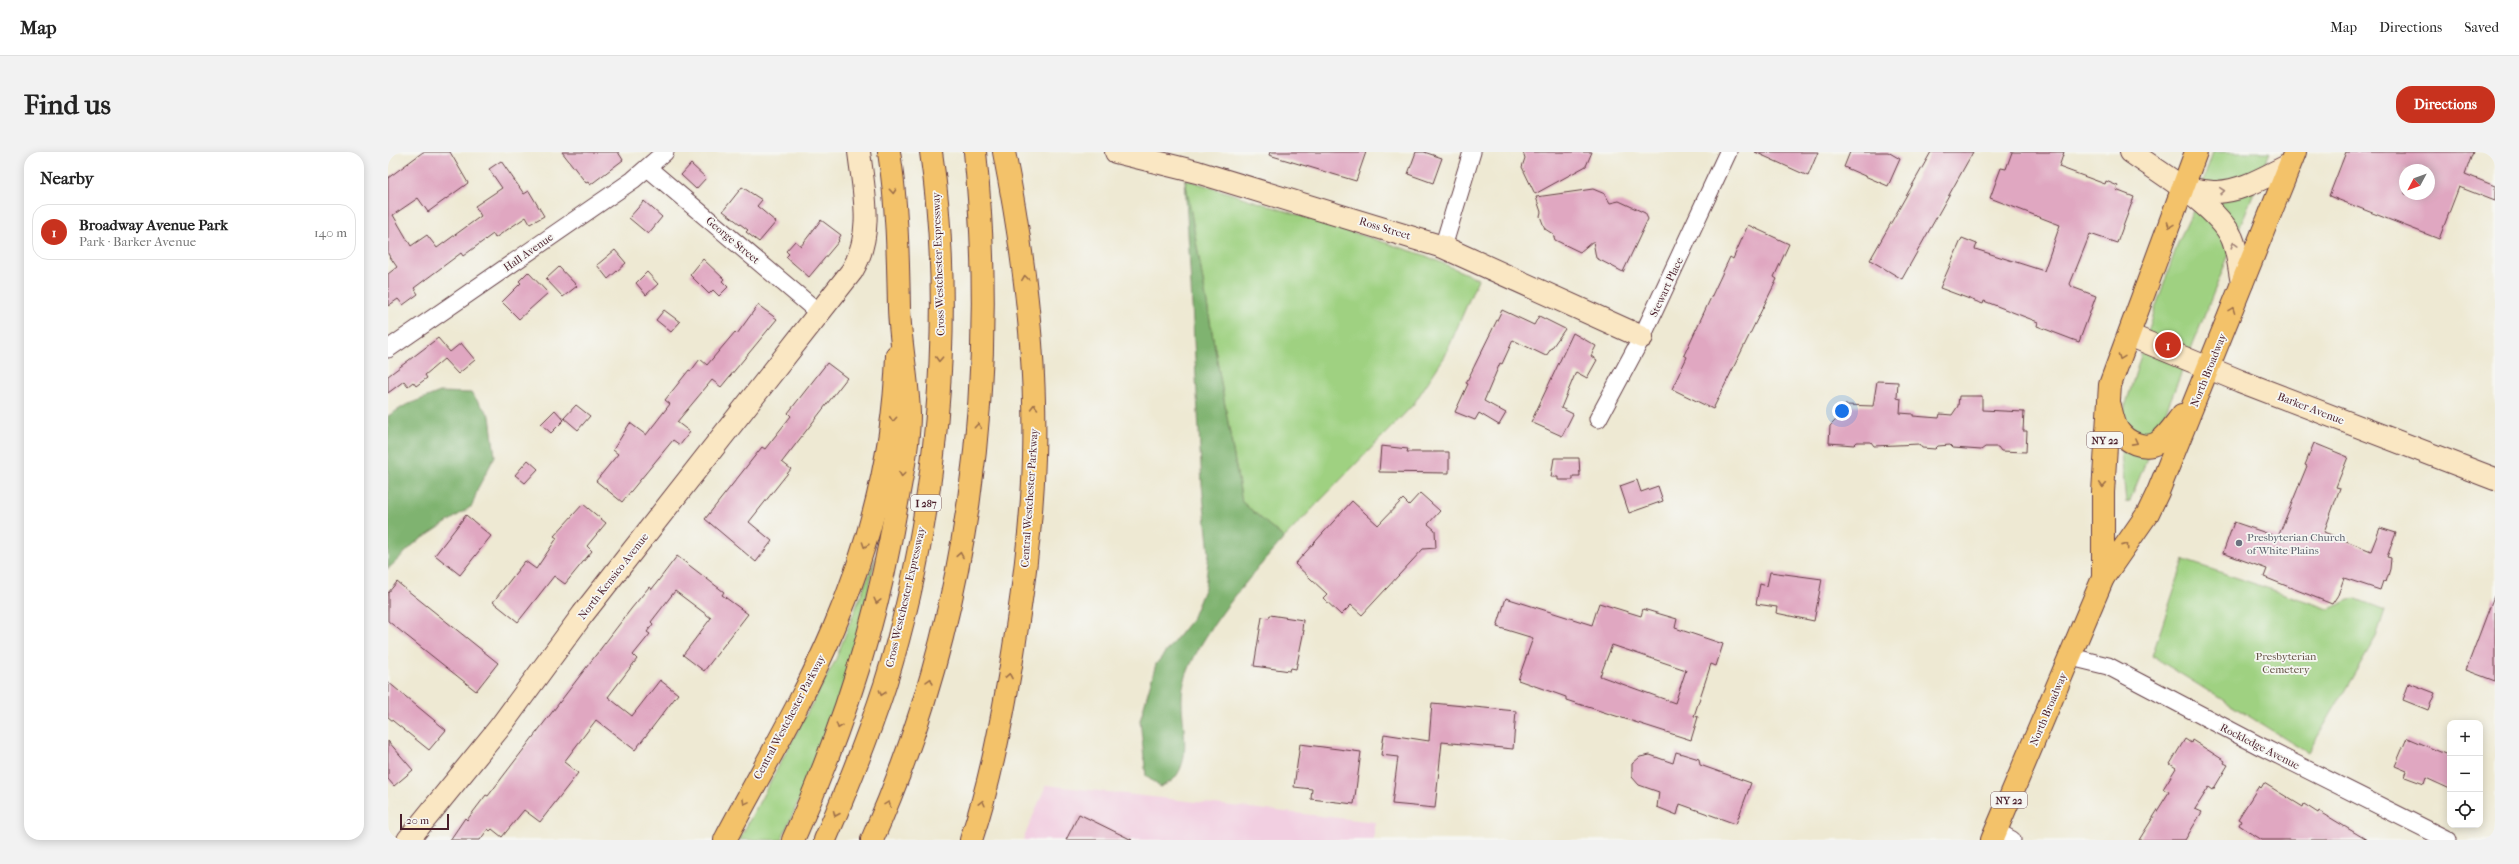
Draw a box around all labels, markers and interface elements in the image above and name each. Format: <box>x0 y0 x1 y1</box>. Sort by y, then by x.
text: Map <box>20 17 56 39</box>
text: Map <box>2330 19 2357 36</box>
text: Directions <box>2379 19 2442 36</box>
text: Saved <box>2464 19 2499 36</box>
button: Directions <box>2396 86 2495 123</box>
text: Find us <box>24 88 111 121</box>
north arrow <box>2399 164 2435 200</box>
text: Nearby <box>40 168 94 188</box>
one-way arrow <box>2219 187 2225 196</box>
one-way arrow <box>888 188 897 194</box>
street label: Cross Westchester Expressway <box>929 191 948 336</box>
street label: George Street <box>703 214 762 267</box>
street label: Ross Street <box>1358 215 1412 242</box>
text: Broadway Avenue Park <box>79 216 228 234</box>
one-way arrow <box>2166 221 2174 228</box>
text: 1 <box>52 225 56 240</box>
text: 140 m <box>314 225 347 240</box>
street label: Hall Avenue <box>501 230 556 274</box>
text: Park · Barker Avenue <box>79 234 196 249</box>
one-way arrow <box>2230 242 2238 248</box>
street label: Stewart Place <box>1647 255 1686 319</box>
one-way arrow <box>1021 275 1030 281</box>
one-way arrow <box>2227 307 2235 314</box>
pin: 1 <box>2155 330 2181 360</box>
street label: North Broadway <box>2188 331 2230 409</box>
one-way arrow <box>2117 354 2125 361</box>
one-way arrow <box>935 356 944 362</box>
street label: Barker Avenue <box>2276 390 2346 427</box>
your location <box>1832 401 1852 421</box>
one-way arrow <box>1030 404 1038 410</box>
one-way arrow <box>889 416 898 422</box>
one-way arrow <box>973 423 982 429</box>
street label: Central Westchester Parkway <box>1018 427 1041 568</box>
road number: NY 22 <box>2087 432 2123 448</box>
one-way arrow <box>2130 437 2138 445</box>
one-way arrow <box>898 471 907 477</box>
one-way arrow <box>2099 482 2107 488</box>
road number: I 287 <box>911 495 941 511</box>
street label: Cross Westchester Expressway <box>883 525 928 669</box>
street label: North Kensico Avenue <box>576 530 651 622</box>
place label: Presbyterian Church of White Plains <box>2247 531 2346 557</box>
marker: Presbyterian Church of White Plains <box>2234 538 2244 548</box>
one-way arrow <box>861 542 870 549</box>
one-way arrow <box>2121 543 2129 550</box>
one-way arrow <box>955 552 964 558</box>
one-way arrow <box>873 598 881 605</box>
park label: Presbyterian Cemetery <box>2256 650 2317 676</box>
street label: Central Westchester Parkway <box>751 652 828 782</box>
street label: North Broadway <box>2027 670 2070 748</box>
one-way arrow <box>1004 673 1013 679</box>
one-way arrow <box>925 678 934 685</box>
one-way arrow <box>878 689 887 696</box>
map controls <box>2447 720 2483 828</box>
button: + <box>2447 720 2483 756</box>
street label: Rockledge Avenue <box>2218 721 2302 772</box>
one-way arrow <box>836 722 844 729</box>
button: − <box>2447 756 2483 792</box>
road number: NY 22 <box>1991 792 2027 808</box>
button: locate <box>2447 792 2483 828</box>
one-way arrow <box>742 798 749 805</box>
one-way arrow <box>978 800 986 806</box>
one-way arrow <box>883 801 891 808</box>
one-way arrow <box>833 810 841 818</box>
scale bar <box>400 812 449 831</box>
text: 20 m <box>406 814 429 827</box>

